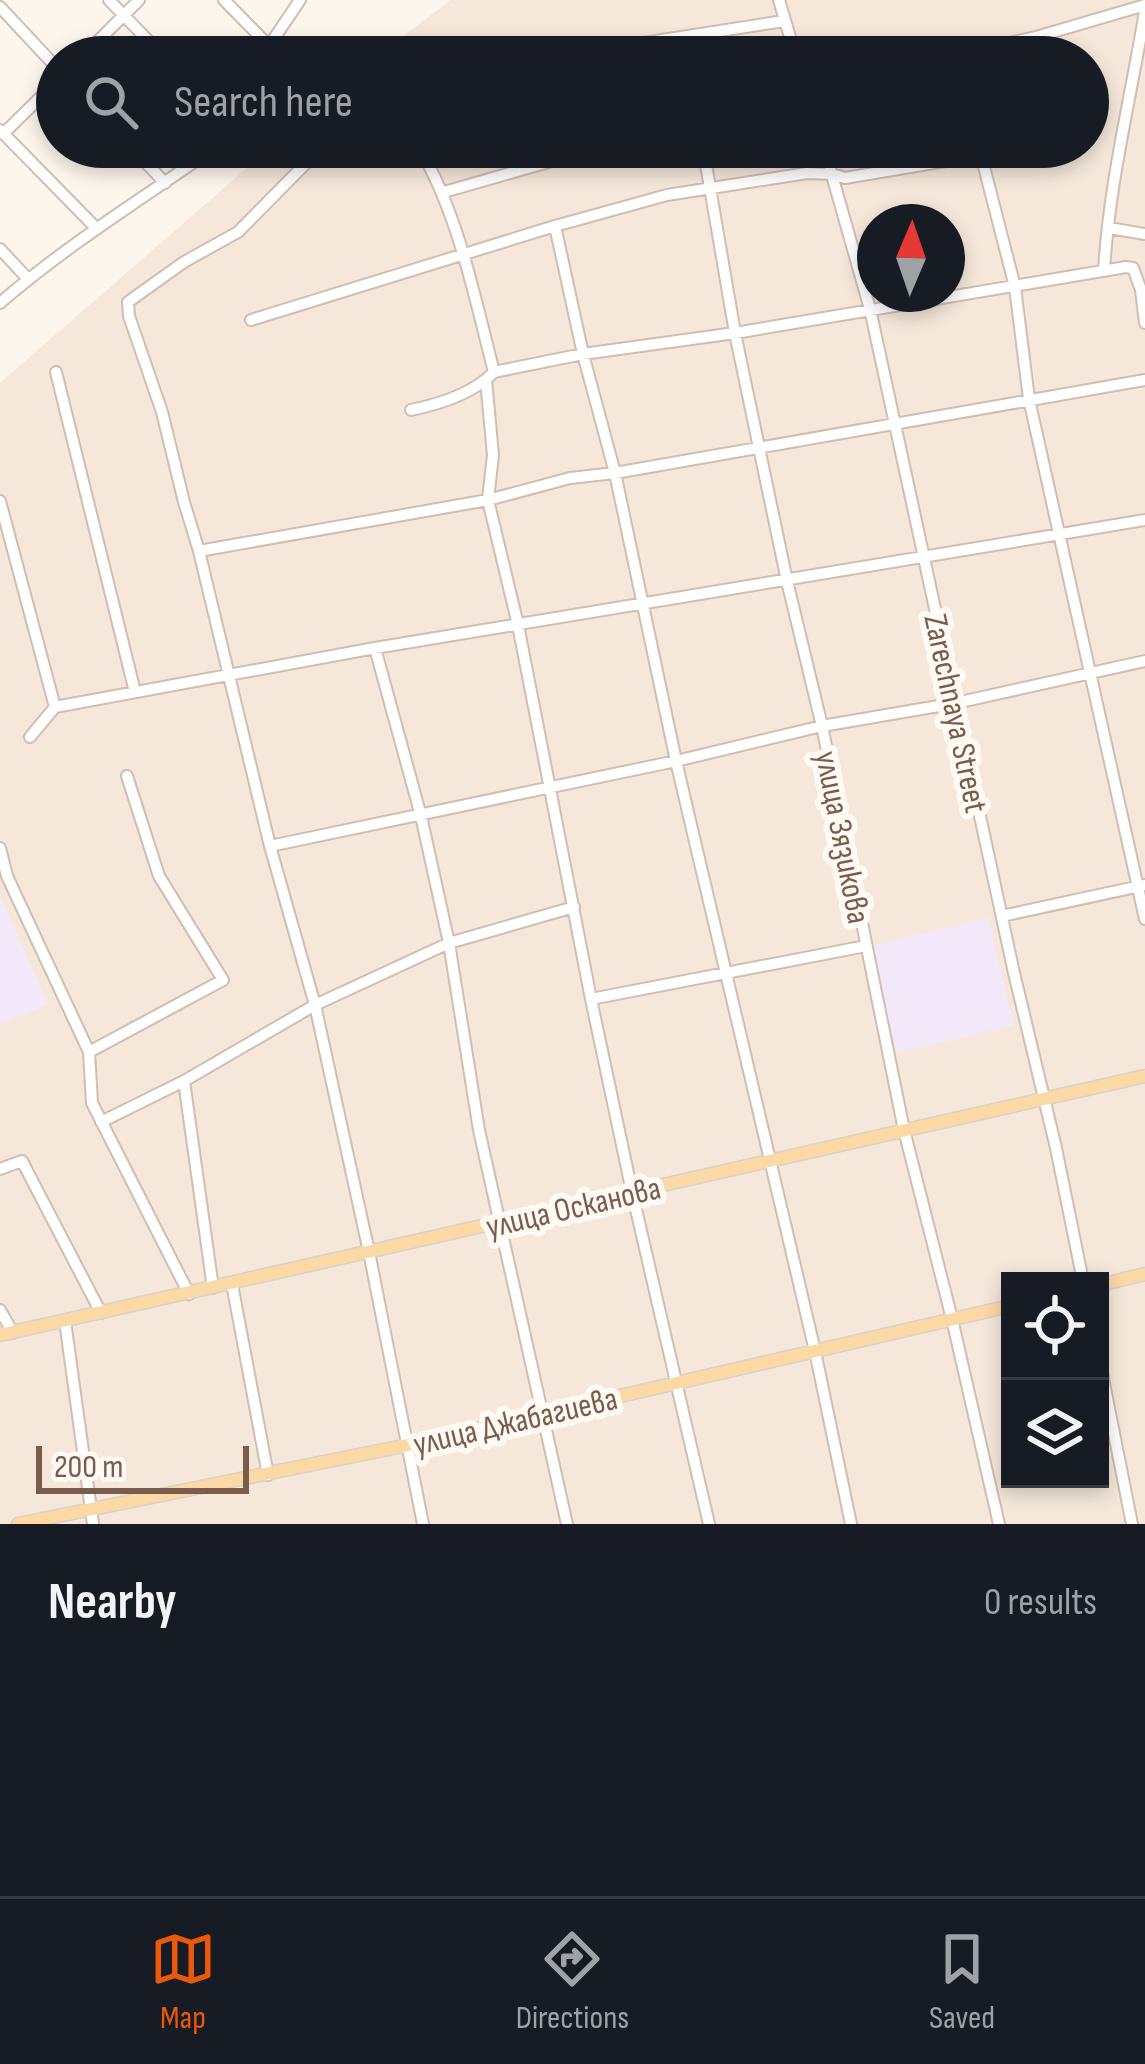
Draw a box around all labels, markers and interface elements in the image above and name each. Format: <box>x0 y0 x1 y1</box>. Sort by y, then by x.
search box <box>36 36 1109 168</box>
icon: search <box>78 69 144 135</box>
text: Search here <box>174 75 353 130</box>
north arrow <box>857 204 965 312</box>
street label: Zarechnaya Street <box>914 610 996 816</box>
street label: улица Зязикова <box>806 748 878 927</box>
street label: улица Осканова <box>482 1168 665 1247</box>
map controls <box>1001 1272 1109 1488</box>
button: locate <box>1001 1272 1109 1380</box>
street label: улица Джабагиева <box>409 1379 621 1465</box>
button: layers <box>1001 1380 1109 1488</box>
scale bar <box>36 1440 249 1493</box>
text: 200 m <box>54 1447 123 1487</box>
text: Nearby <box>48 1572 177 1633</box>
text: 0 results <box>984 1579 1097 1626</box>
tab: Map <box>150 1926 216 2038</box>
tab: Directions <box>516 1926 629 2038</box>
tab: Saved <box>929 1926 995 2038</box>

